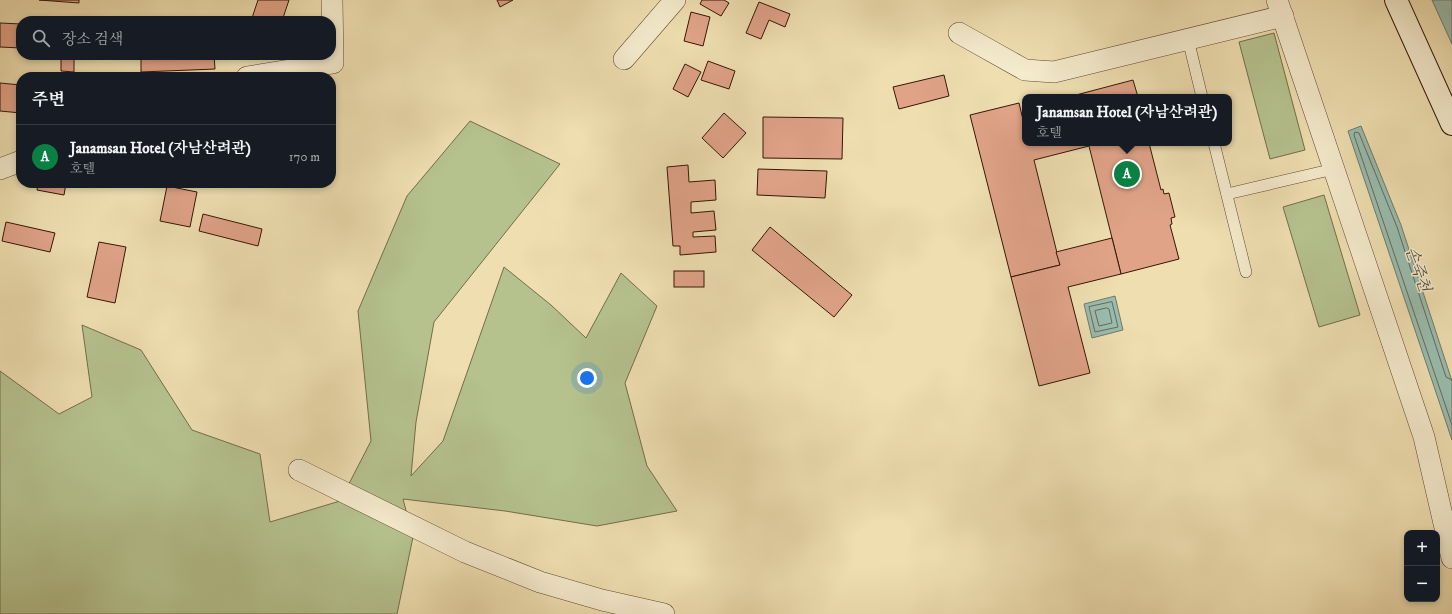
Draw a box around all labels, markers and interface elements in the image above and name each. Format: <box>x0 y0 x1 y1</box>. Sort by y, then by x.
search box <box>16 16 336 60</box>
icon: search <box>30 27 52 49</box>
text: 장소 검색 <box>62 30 123 49</box>
text: 주변 <box>32 89 65 111</box>
popup <box>1022 94 1232 146</box>
text: Janamsan Hotel (자남산려관) <box>1037 103 1217 122</box>
text: 호텔 <box>1037 125 1062 141</box>
text: Janamsan Hotel (자남산려관) <box>70 139 251 158</box>
text: A <box>41 149 49 165</box>
text: 170 m <box>289 149 320 165</box>
pin: A <box>1114 159 1140 189</box>
text: 호텔 <box>70 161 95 177</box>
water label: 손죽천 <box>1401 244 1436 296</box>
your location <box>577 368 597 388</box>
map controls <box>1404 530 1440 602</box>
button: + <box>1404 530 1440 566</box>
button: − <box>1404 566 1440 602</box>

